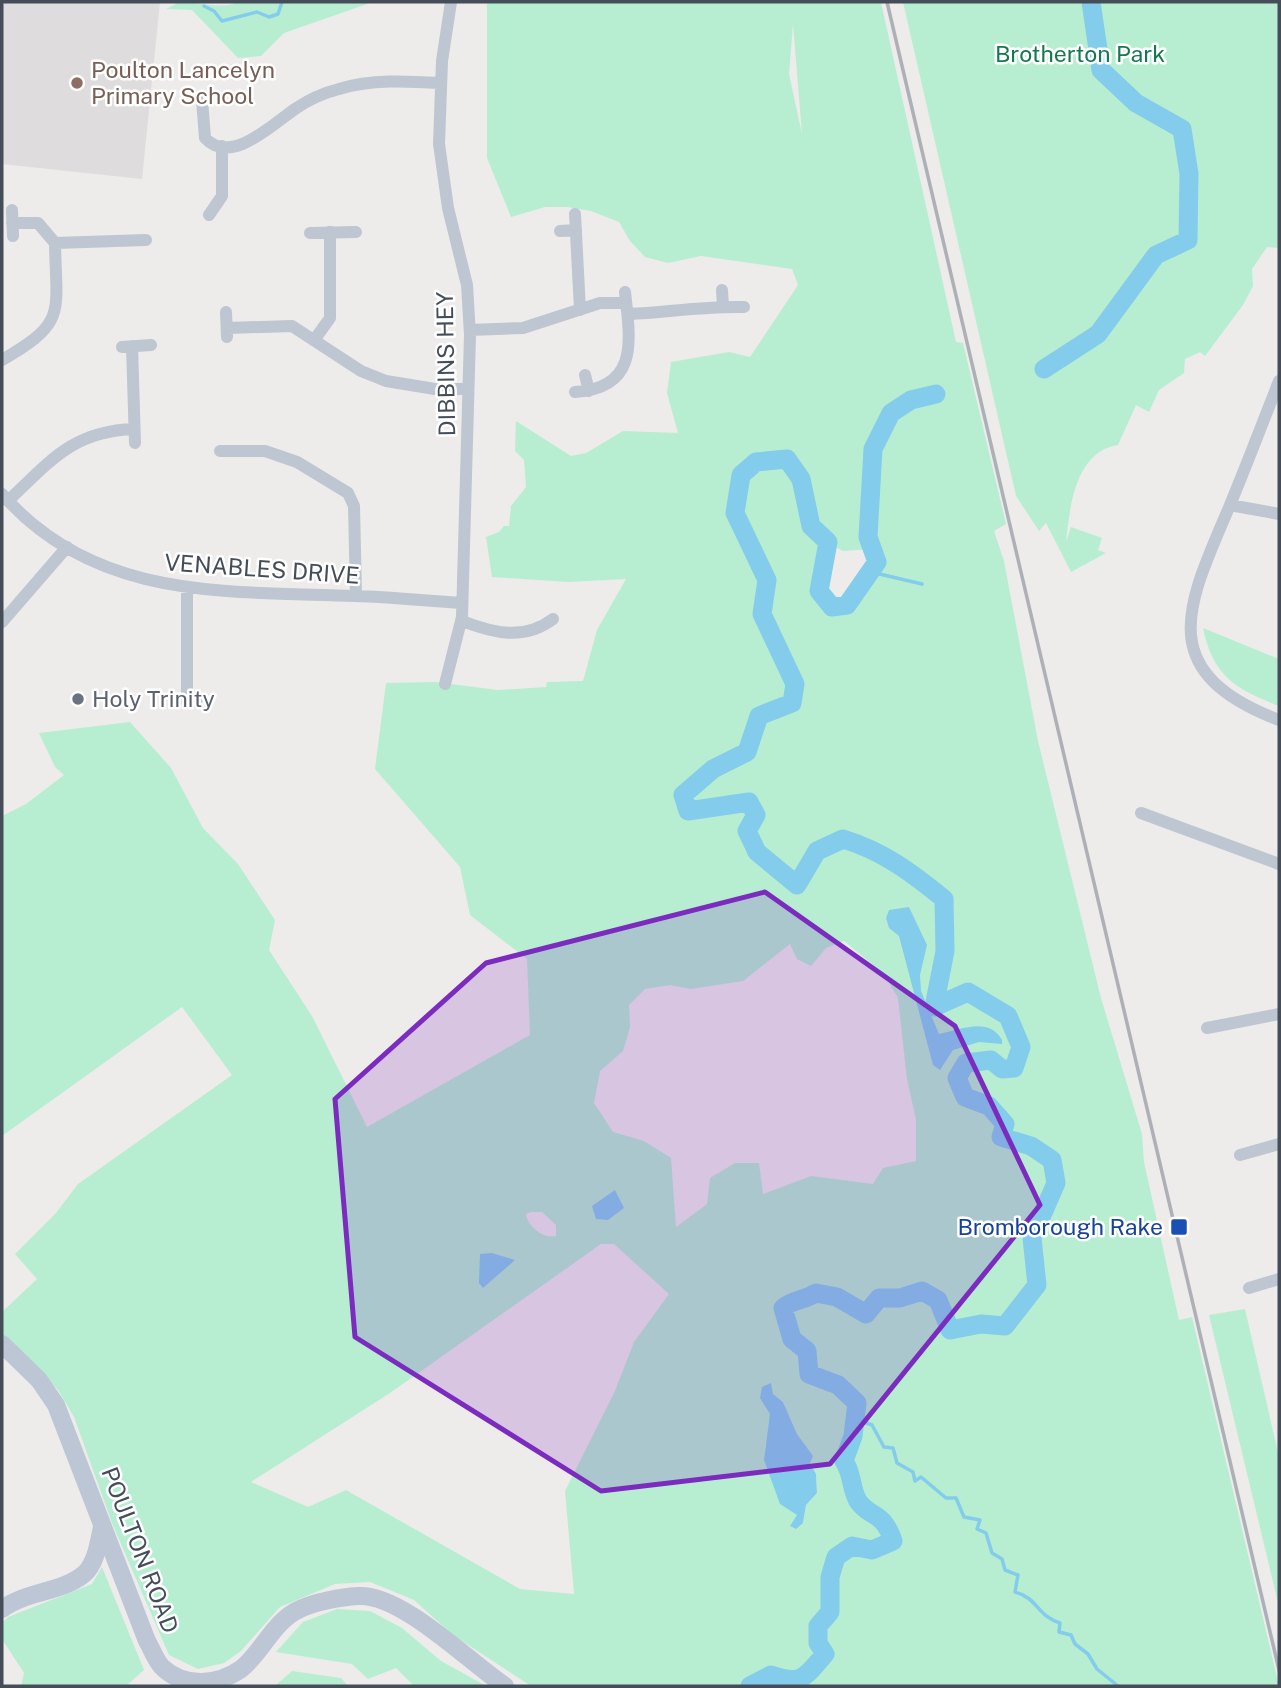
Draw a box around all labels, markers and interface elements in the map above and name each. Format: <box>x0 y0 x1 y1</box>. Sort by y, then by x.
park label: Brotherton Park <box>995 40 1165 67</box>
place label: Poulton Lancelyn Primary School <box>91 56 275 109</box>
marker: Poulton Lancelyn Primary School <box>69 75 85 91</box>
street label: DIBBINS HEY <box>431 291 460 437</box>
street label: VENABLES DRIVE <box>164 548 361 589</box>
place label: Holy Trinity <box>92 685 215 712</box>
marker: Holy Trinity <box>70 691 86 707</box>
place label: Bromborough Rake <box>957 1213 1163 1240</box>
marker: Bromborough Rake <box>1169 1217 1189 1237</box>
street label: POULTON ROAD <box>96 1463 185 1637</box>

